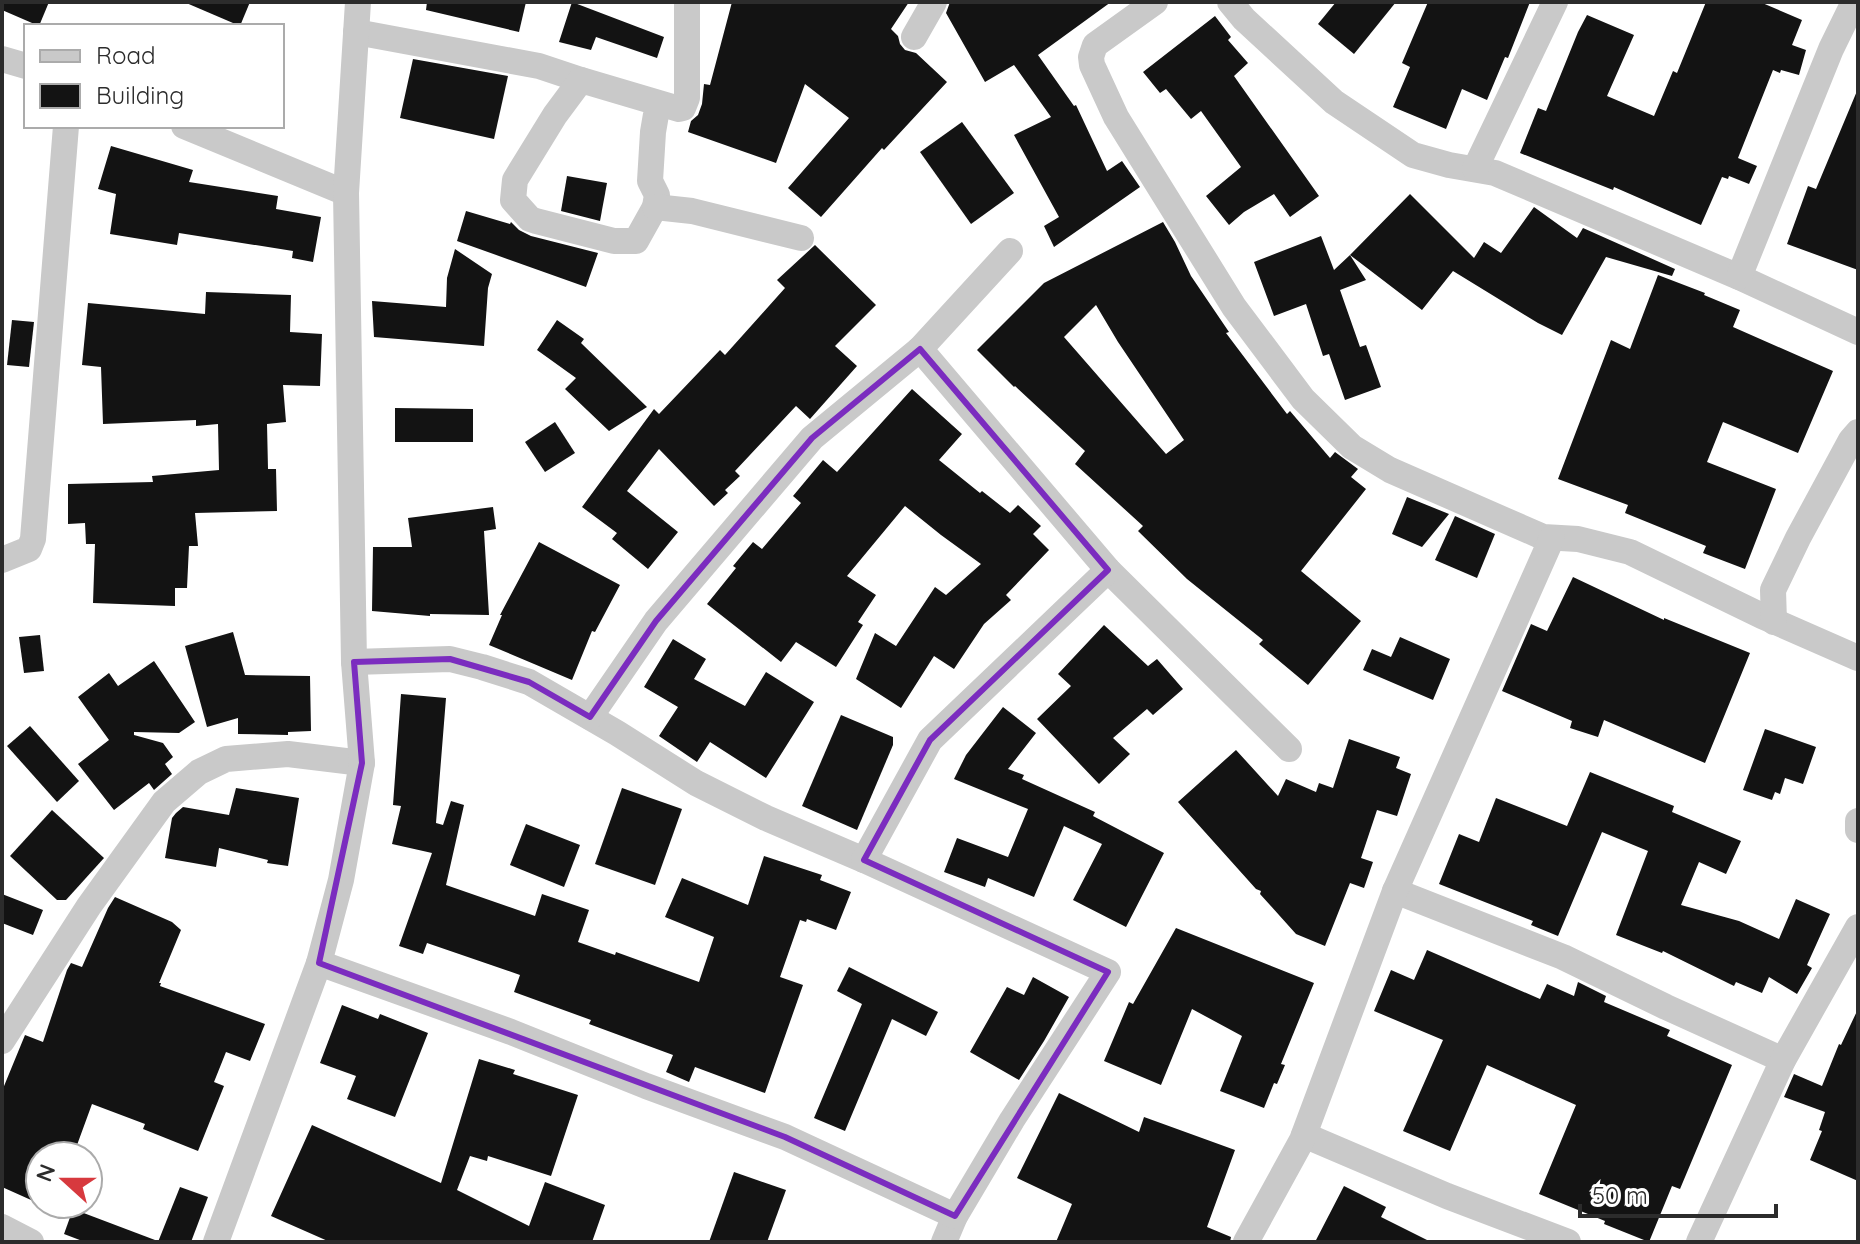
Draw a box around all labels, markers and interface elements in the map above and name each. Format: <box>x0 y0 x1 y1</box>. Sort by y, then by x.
legend <box>24 24 284 128</box>
text: Road <box>96 40 156 70</box>
text: Building <box>96 80 184 110</box>
north arrow <box>24 1140 104 1220</box>
text: N <box>29 1160 61 1185</box>
scale bar <box>1580 1168 1776 1218</box>
text: 50 m <box>1592 1180 1648 1210</box>

